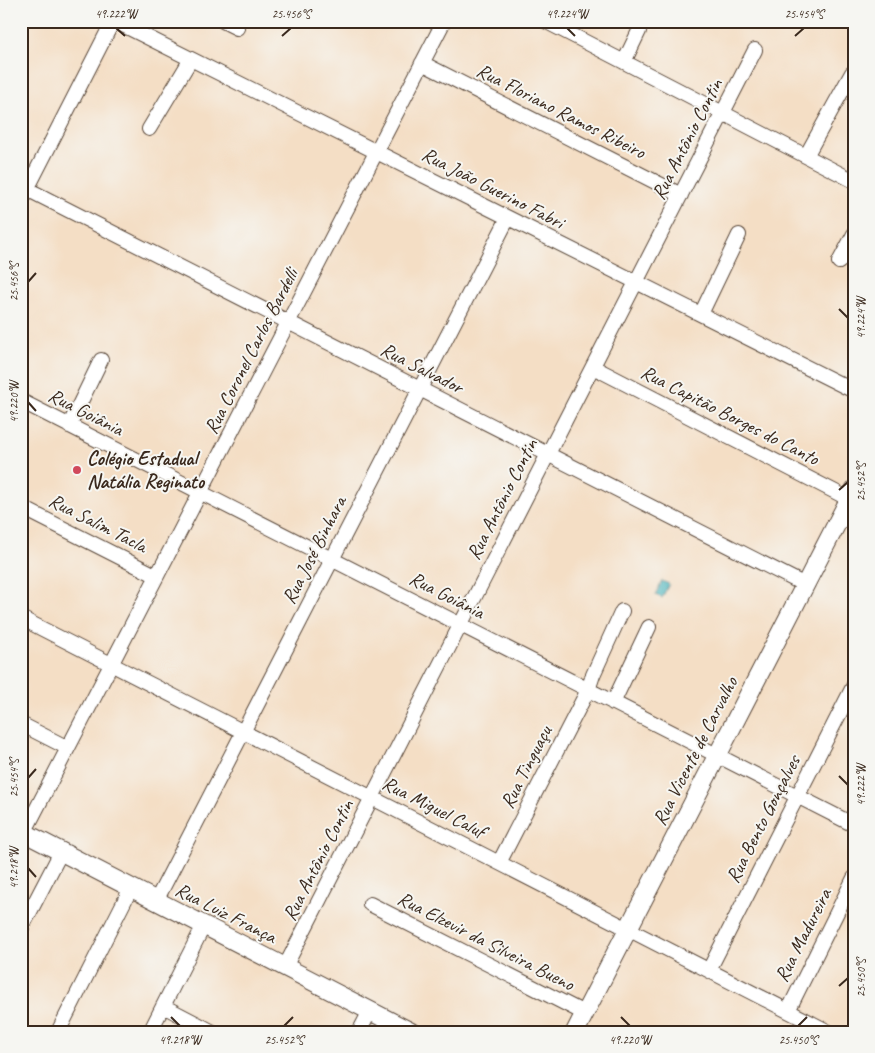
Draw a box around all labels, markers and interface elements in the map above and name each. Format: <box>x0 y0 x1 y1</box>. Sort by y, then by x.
text: 49.222°W <box>95 6 139 22</box>
text: 25.456°S <box>272 6 312 22</box>
text: 49.224°W <box>546 6 590 22</box>
text: 25.454°S <box>785 6 825 22</box>
street label: Rua Floriano Ramos Ribeiro <box>472 58 650 165</box>
street label: Rua Antônio Contin <box>646 73 729 204</box>
street label: Rua João Guerino Fabri <box>418 141 570 236</box>
text: 25.456°S <box>6 261 22 301</box>
street label: Rua Coronel Carlos Bardelli <box>198 262 305 438</box>
text: 49.224°W <box>853 295 869 339</box>
street label: Rua Salvador <box>377 337 469 400</box>
street label: Rua Capitão Borges do Canto <box>637 359 824 471</box>
text: 49.220°W <box>6 379 22 423</box>
street label: Rua Goiânia <box>44 383 129 442</box>
street label: Rua Antônio Contin <box>461 433 544 564</box>
place label: Colégio Estadual Natália Reginato <box>87 446 206 494</box>
text: 25.452°S <box>853 461 869 501</box>
marker: Colégio Estadual Natália Reginato <box>71 464 83 476</box>
street label: Rua Salim Tacla <box>45 488 153 559</box>
street label: Rua José Binhara <box>276 490 353 608</box>
street label: Rua Goiânia <box>405 566 490 625</box>
street label: Rua Vicente de Carvalho <box>647 672 744 829</box>
street label: Rua Tinguaçu <box>495 720 558 812</box>
street label: Rua Bento Gonçalves <box>720 749 807 887</box>
text: 25.454°S <box>6 757 22 797</box>
text: 49.222°W <box>853 762 869 806</box>
street label: Rua Miguel Caluf <box>378 770 493 846</box>
street label: Rua Antônio Contin <box>277 794 360 925</box>
text: 49.218°W <box>6 845 22 889</box>
street label: Rua Luiz França <box>171 877 282 950</box>
street label: Rua Madureira <box>769 883 838 986</box>
street label: Rua Elzevir da Silveira Bueno <box>394 886 579 997</box>
text: 25.450°S <box>853 957 869 997</box>
text: 49.218°W <box>159 1032 203 1048</box>
text: 25.452°S <box>265 1032 305 1048</box>
text: 49.220°W <box>609 1032 653 1048</box>
text: 25.450°S <box>779 1032 819 1048</box>

